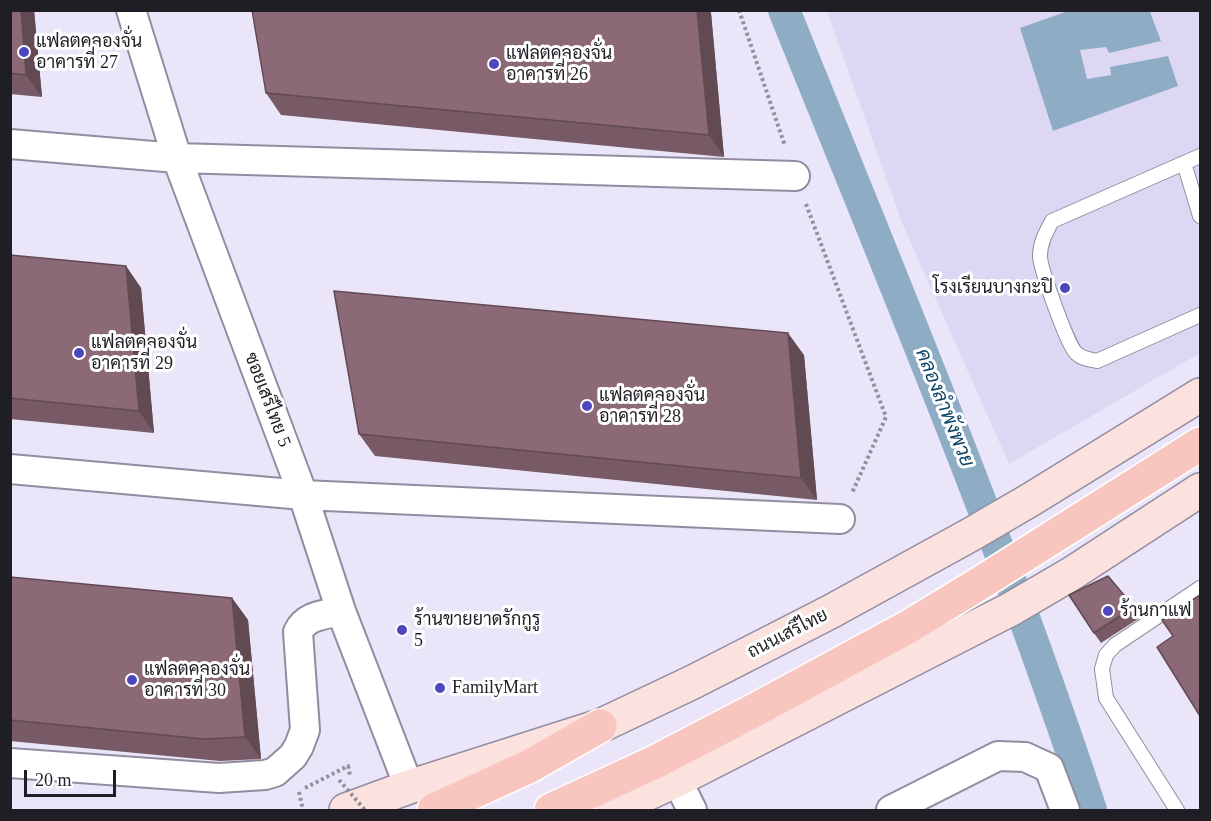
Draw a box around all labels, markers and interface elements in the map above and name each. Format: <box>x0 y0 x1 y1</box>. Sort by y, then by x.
place label: แฟลตคลองจั่น อาคารที่ 27 <box>36 31 142 74</box>
place label: แฟลตคลองจั่น อาคารที่ 26 <box>506 43 612 86</box>
marker: แฟลตคลองจั่น อาคารที่ 27 <box>17 45 31 59</box>
marker: แฟลตคลองจั่น อาคารที่ 26 <box>487 57 501 71</box>
place label: โรงเรียนบางกะปิ <box>933 277 1053 299</box>
marker: โรงเรียนบางกะปิ <box>1058 281 1072 295</box>
place label: แฟลตคลองจั่น อาคารที่ 29 <box>91 332 197 374</box>
water label: คลองลำพังพวย <box>909 345 979 471</box>
marker: แฟลตคลองจั่น อาคารที่ 29 <box>72 346 86 360</box>
street label: ซอยเสรีไทย 5 <box>239 350 295 450</box>
place label: แฟลตคลองจั่น อาคารที่ 28 <box>599 385 705 428</box>
marker: แฟลตคลองจั่น อาคารที่ 28 <box>580 399 594 413</box>
place label: ร้านกาแฟ <box>1120 600 1191 622</box>
marker: ร้านกาแฟ <box>1101 604 1115 618</box>
street label: ถนนเสรีไทย <box>744 605 832 663</box>
place label: ร้านขายยาดรักกูรู 5 <box>414 609 540 652</box>
marker: ร้านขายยาดรักกูรู 5 <box>395 623 409 637</box>
place label: แฟลตคลองจั่น อาคารที่ 30 <box>144 659 250 702</box>
marker: แฟลตคลองจั่น อาคารที่ 30 <box>125 673 139 687</box>
place label: FamilyMart <box>452 677 538 699</box>
marker: FamilyMart <box>433 681 447 695</box>
scale bar <box>27 758 118 796</box>
text: 20 m <box>35 770 72 790</box>

